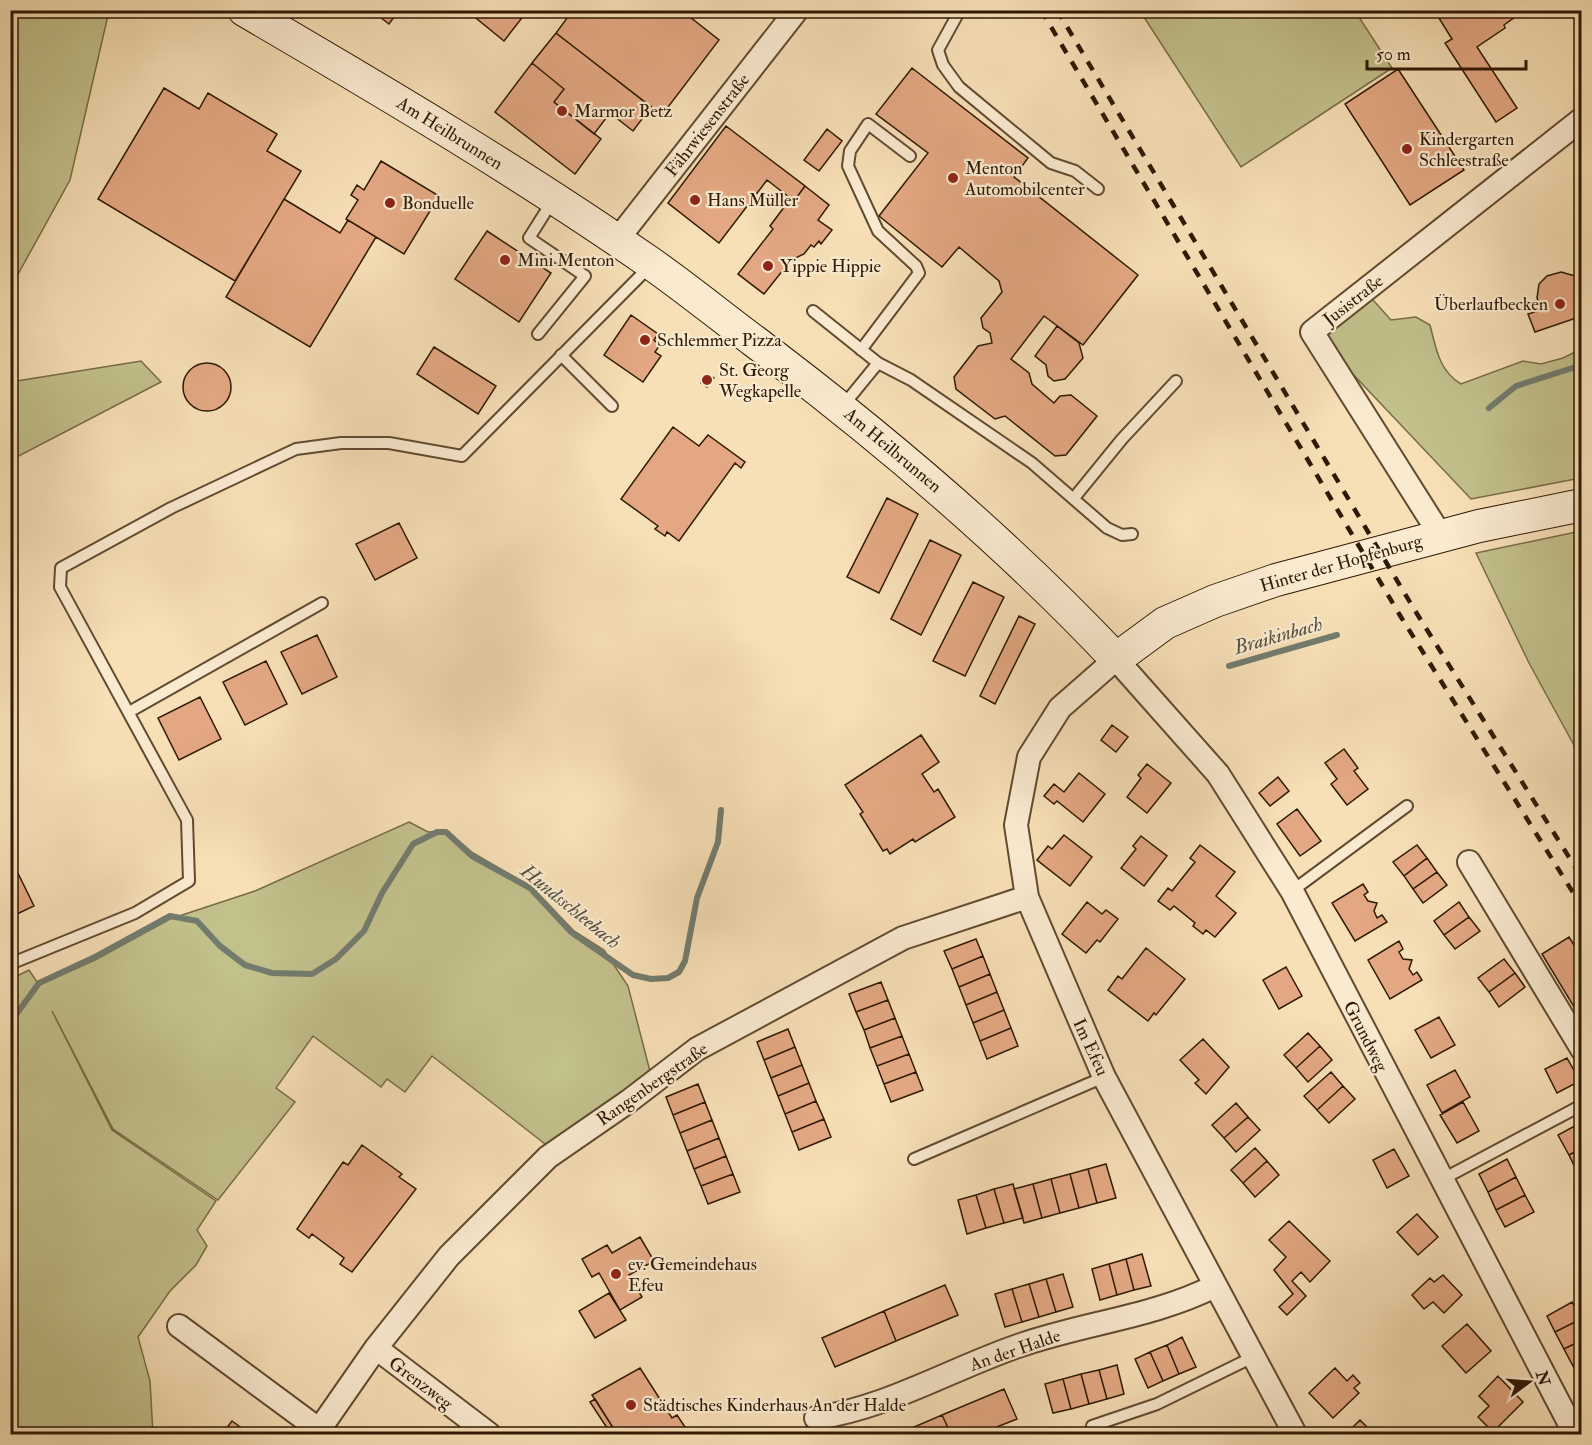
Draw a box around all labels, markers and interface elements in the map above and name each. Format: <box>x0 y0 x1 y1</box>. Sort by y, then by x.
scale bar <box>1367 33 1526 71</box>
text: 50 m <box>1376 43 1411 66</box>
street label: Fährwiesenstraße <box>660 69 755 181</box>
street label: Am Heilbrunnen <box>392 91 507 175</box>
place label: Marmor Betz <box>574 100 673 123</box>
marker: Marmor Betz <box>555 104 569 118</box>
place label: Kindergarten Schleestraße <box>1419 128 1514 172</box>
marker: Kindergarten Schleestraße <box>1400 142 1414 156</box>
place label: Menton Automobilcenter <box>964 157 1085 201</box>
marker: Menton Automobilcenter <box>946 171 960 185</box>
place label: Hans Müller <box>707 189 799 212</box>
place label: Bonduelle <box>402 192 475 215</box>
marker: Hans Müller <box>688 193 702 207</box>
marker: Bonduelle <box>383 196 397 210</box>
place label: Mini Menton <box>517 249 615 272</box>
marker: Mini Menton <box>498 253 512 267</box>
place label: Yippie Hippie <box>780 255 881 278</box>
marker: Yippie Hippie <box>761 259 775 273</box>
street label: Jusistraße <box>1318 269 1389 332</box>
place label: Überlaufbecken <box>1434 293 1548 316</box>
marker: Überlaufbecken <box>1553 297 1567 311</box>
place label: Schlemmer Pizza <box>657 329 782 352</box>
marker: Schlemmer Pizza <box>638 333 652 347</box>
place label: St. Georg Wegkapelle <box>718 359 802 403</box>
marker: St. Georg Wegkapelle <box>700 373 714 387</box>
street label: Am Heilbrunnen <box>838 402 946 498</box>
street label: Hinter der Hopfenburg <box>1257 529 1426 598</box>
water label: Braikinbach <box>1230 611 1325 660</box>
water label: Hundsschleebach <box>515 858 626 954</box>
street label: Grundweg <box>1338 997 1394 1077</box>
street label: Im Efeu <box>1067 1015 1114 1080</box>
street label: Rangenbergstraße <box>592 1037 713 1131</box>
place label: ev. Gemeindehaus Efeu <box>628 1253 757 1297</box>
marker: ev. Gemeindehaus Efeu <box>609 1267 623 1281</box>
street label: An der Halde <box>966 1324 1064 1377</box>
street label: Grenzweg <box>384 1352 458 1416</box>
north arrow <box>1499 1352 1559 1412</box>
text: N <box>1531 1368 1554 1388</box>
place label: Städtisches Kinderhaus An der Halde <box>643 1394 907 1417</box>
marker: Städtisches Kinderhaus An der Halde <box>624 1398 638 1412</box>

